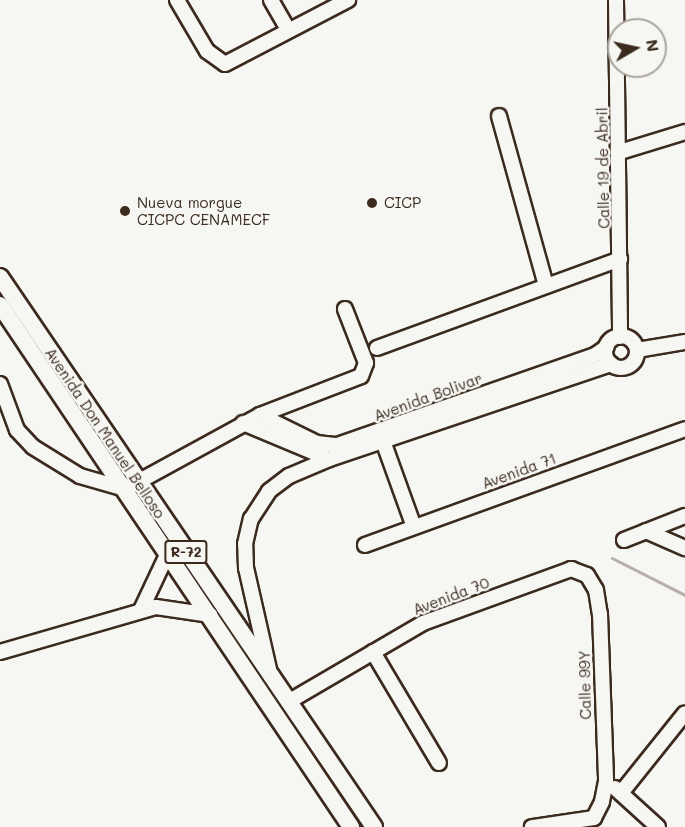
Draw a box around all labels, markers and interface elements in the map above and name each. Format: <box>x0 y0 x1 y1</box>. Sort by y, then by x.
north arrow <box>607 18 667 78</box>
text: N <box>642 38 665 53</box>
street label: Calle 19 de Abril <box>593 107 613 229</box>
place label: Nueva morgue CICPC CENAMECF <box>137 193 270 228</box>
place label: CICP <box>384 194 421 212</box>
marker: CICP <box>365 196 379 210</box>
marker: Nueva morgue CICPC CENAMECF <box>118 204 132 218</box>
street label: Avenida Don Manuel Belloso <box>41 344 169 522</box>
street label: Avenida Bolivar <box>371 369 485 425</box>
street label: Avenida 71 <box>479 449 559 493</box>
road number: R-72 <box>164 541 208 563</box>
street label: Avenida 70 <box>410 573 492 619</box>
street label: Calle 99Y <box>575 650 595 720</box>

